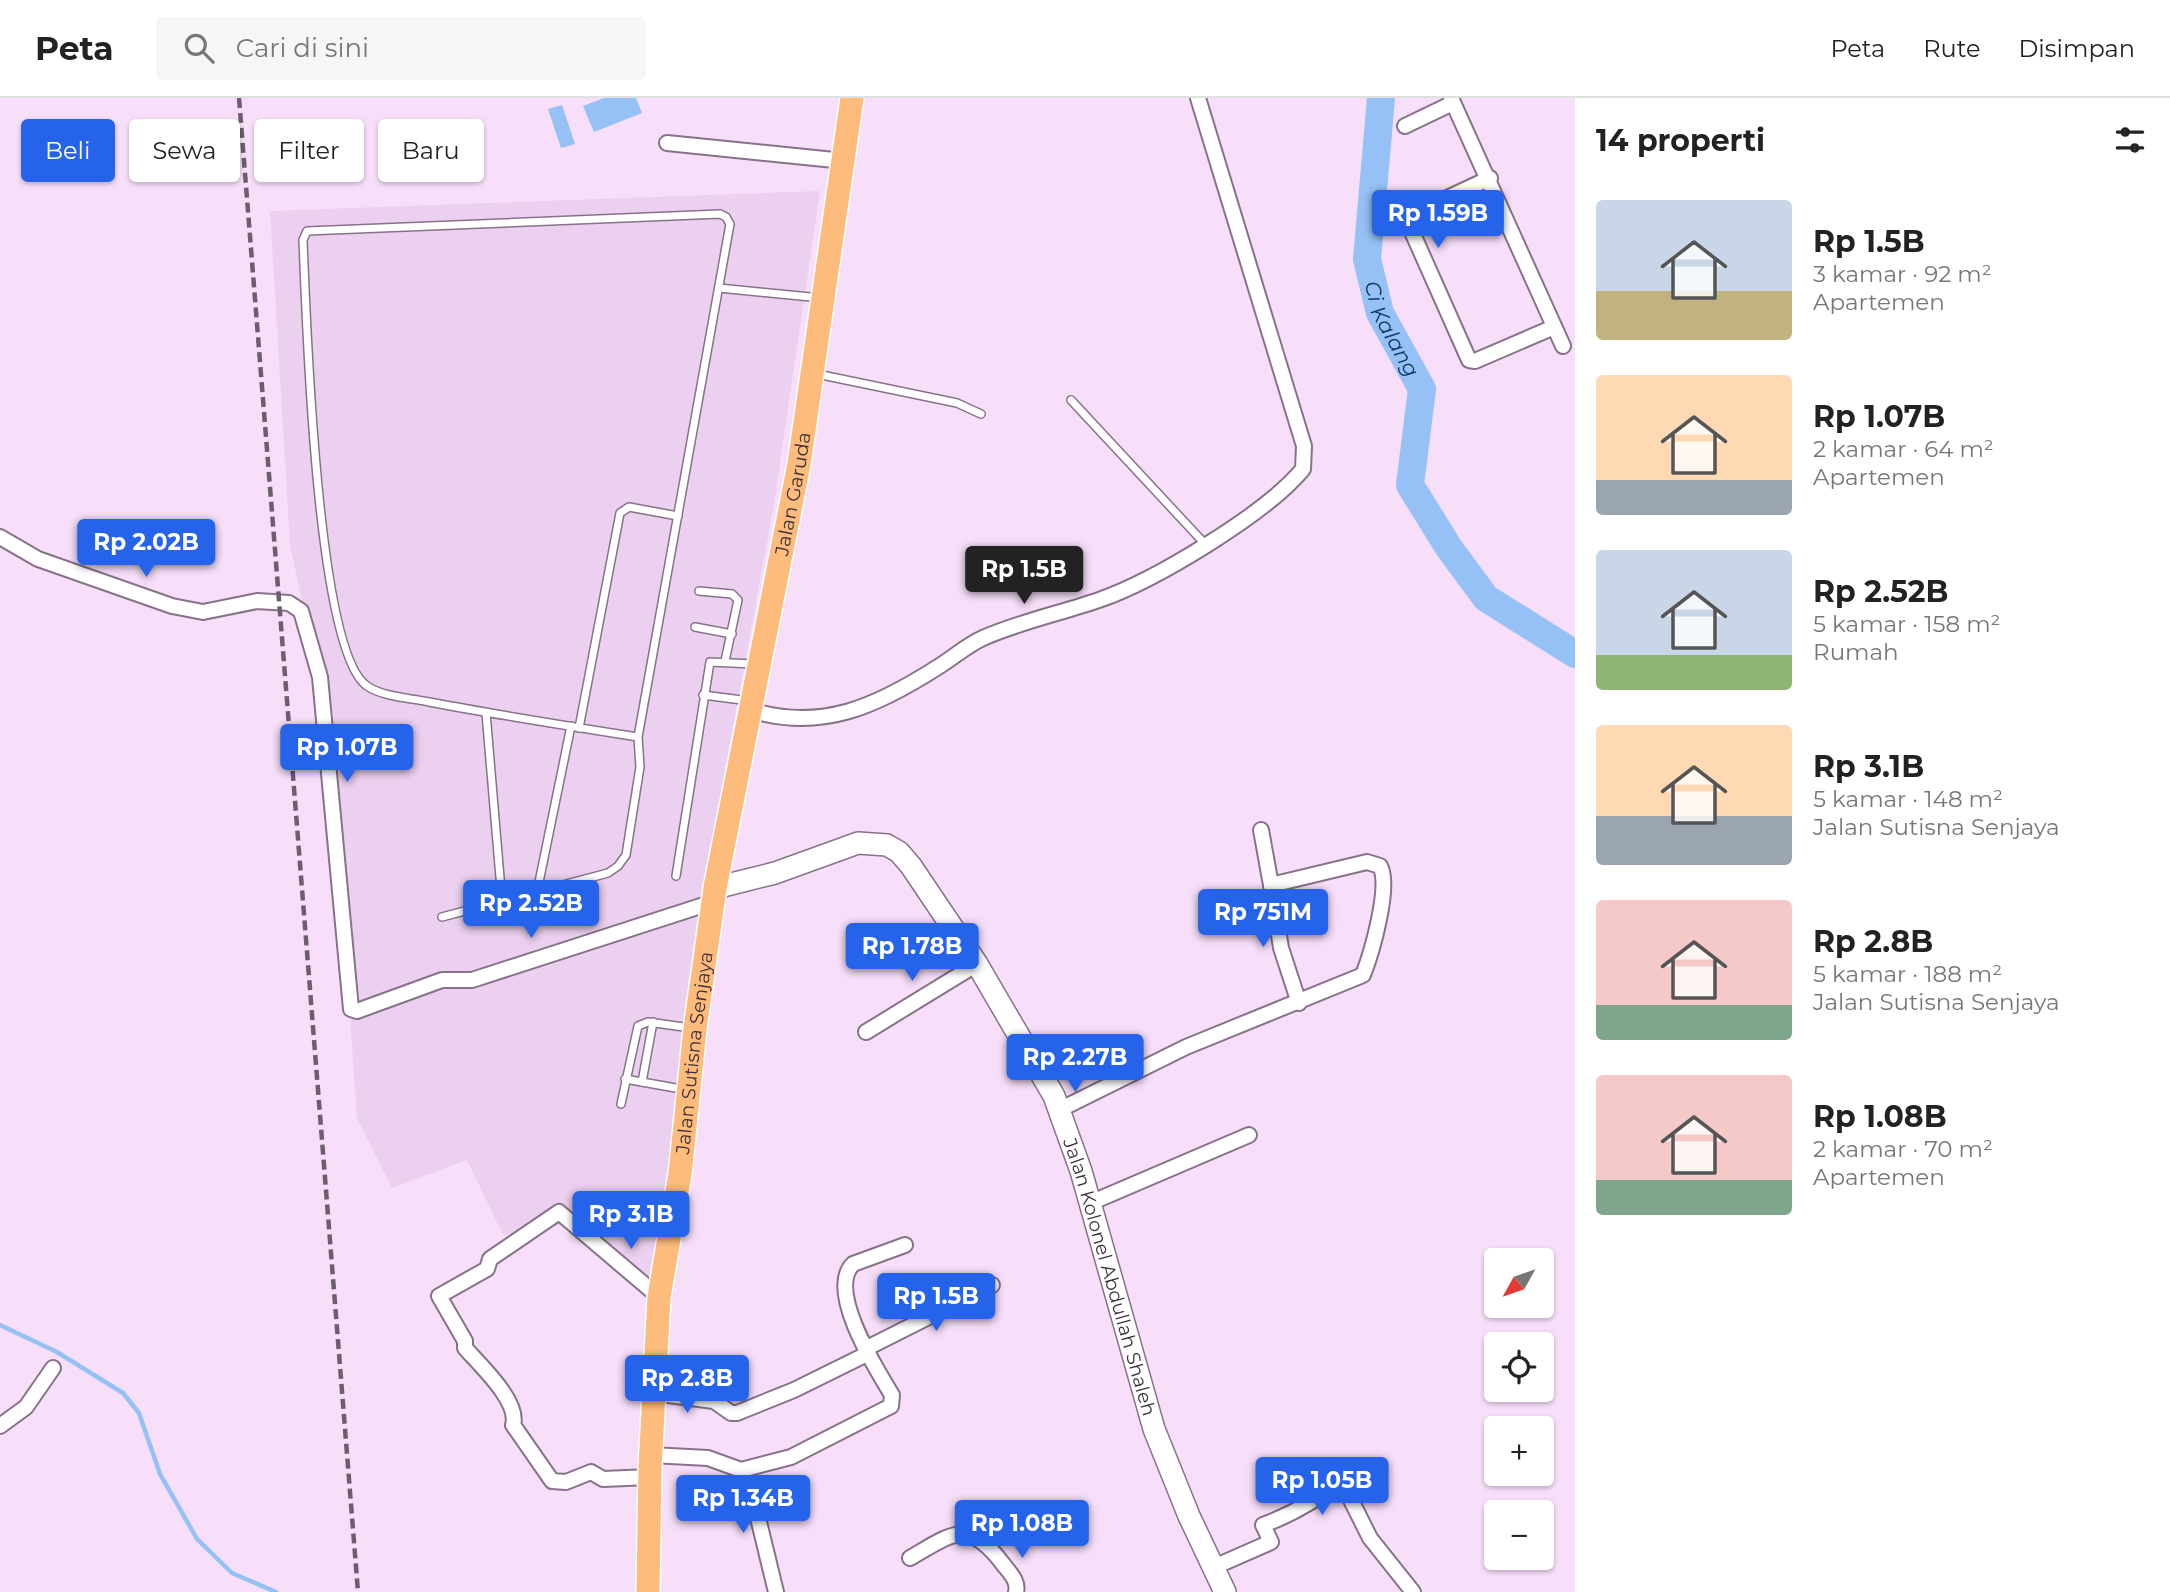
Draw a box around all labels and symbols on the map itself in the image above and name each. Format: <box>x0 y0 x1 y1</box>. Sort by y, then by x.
pin: Rp 1.59B <box>1366 190 1510 250</box>
water label: Ci Kalang <box>1360 278 1425 381</box>
street label: Jalan Garuda <box>769 430 815 559</box>
pin: Rp 2.02B <box>74 519 218 579</box>
pin: Rp 1.5B <box>959 546 1089 606</box>
pin: Rp 1.07B <box>275 724 419 784</box>
pin: Rp 2.52B <box>459 880 603 940</box>
pin: Rp 751M <box>1198 890 1328 949</box>
pin: Rp 1.78B <box>840 924 984 983</box>
street label: Jalan Sutisna Senjaya <box>671 950 717 1156</box>
pin: Rp 2.27B <box>1003 1034 1147 1094</box>
street label: Jalan Kolonel Abdullah Shaleh <box>1058 1134 1161 1418</box>
pin: Rp 3.1B <box>566 1192 696 1251</box>
north arrow <box>1484 1248 1554 1318</box>
pin: Rp 1.5B <box>871 1274 1001 1333</box>
pin: Rp 2.8B <box>622 1356 752 1415</box>
pin: Rp 1.05B <box>1250 1458 1394 1517</box>
pin: Rp 1.34B <box>671 1476 815 1535</box>
pin: Rp 1.08B <box>950 1500 1094 1560</box>

